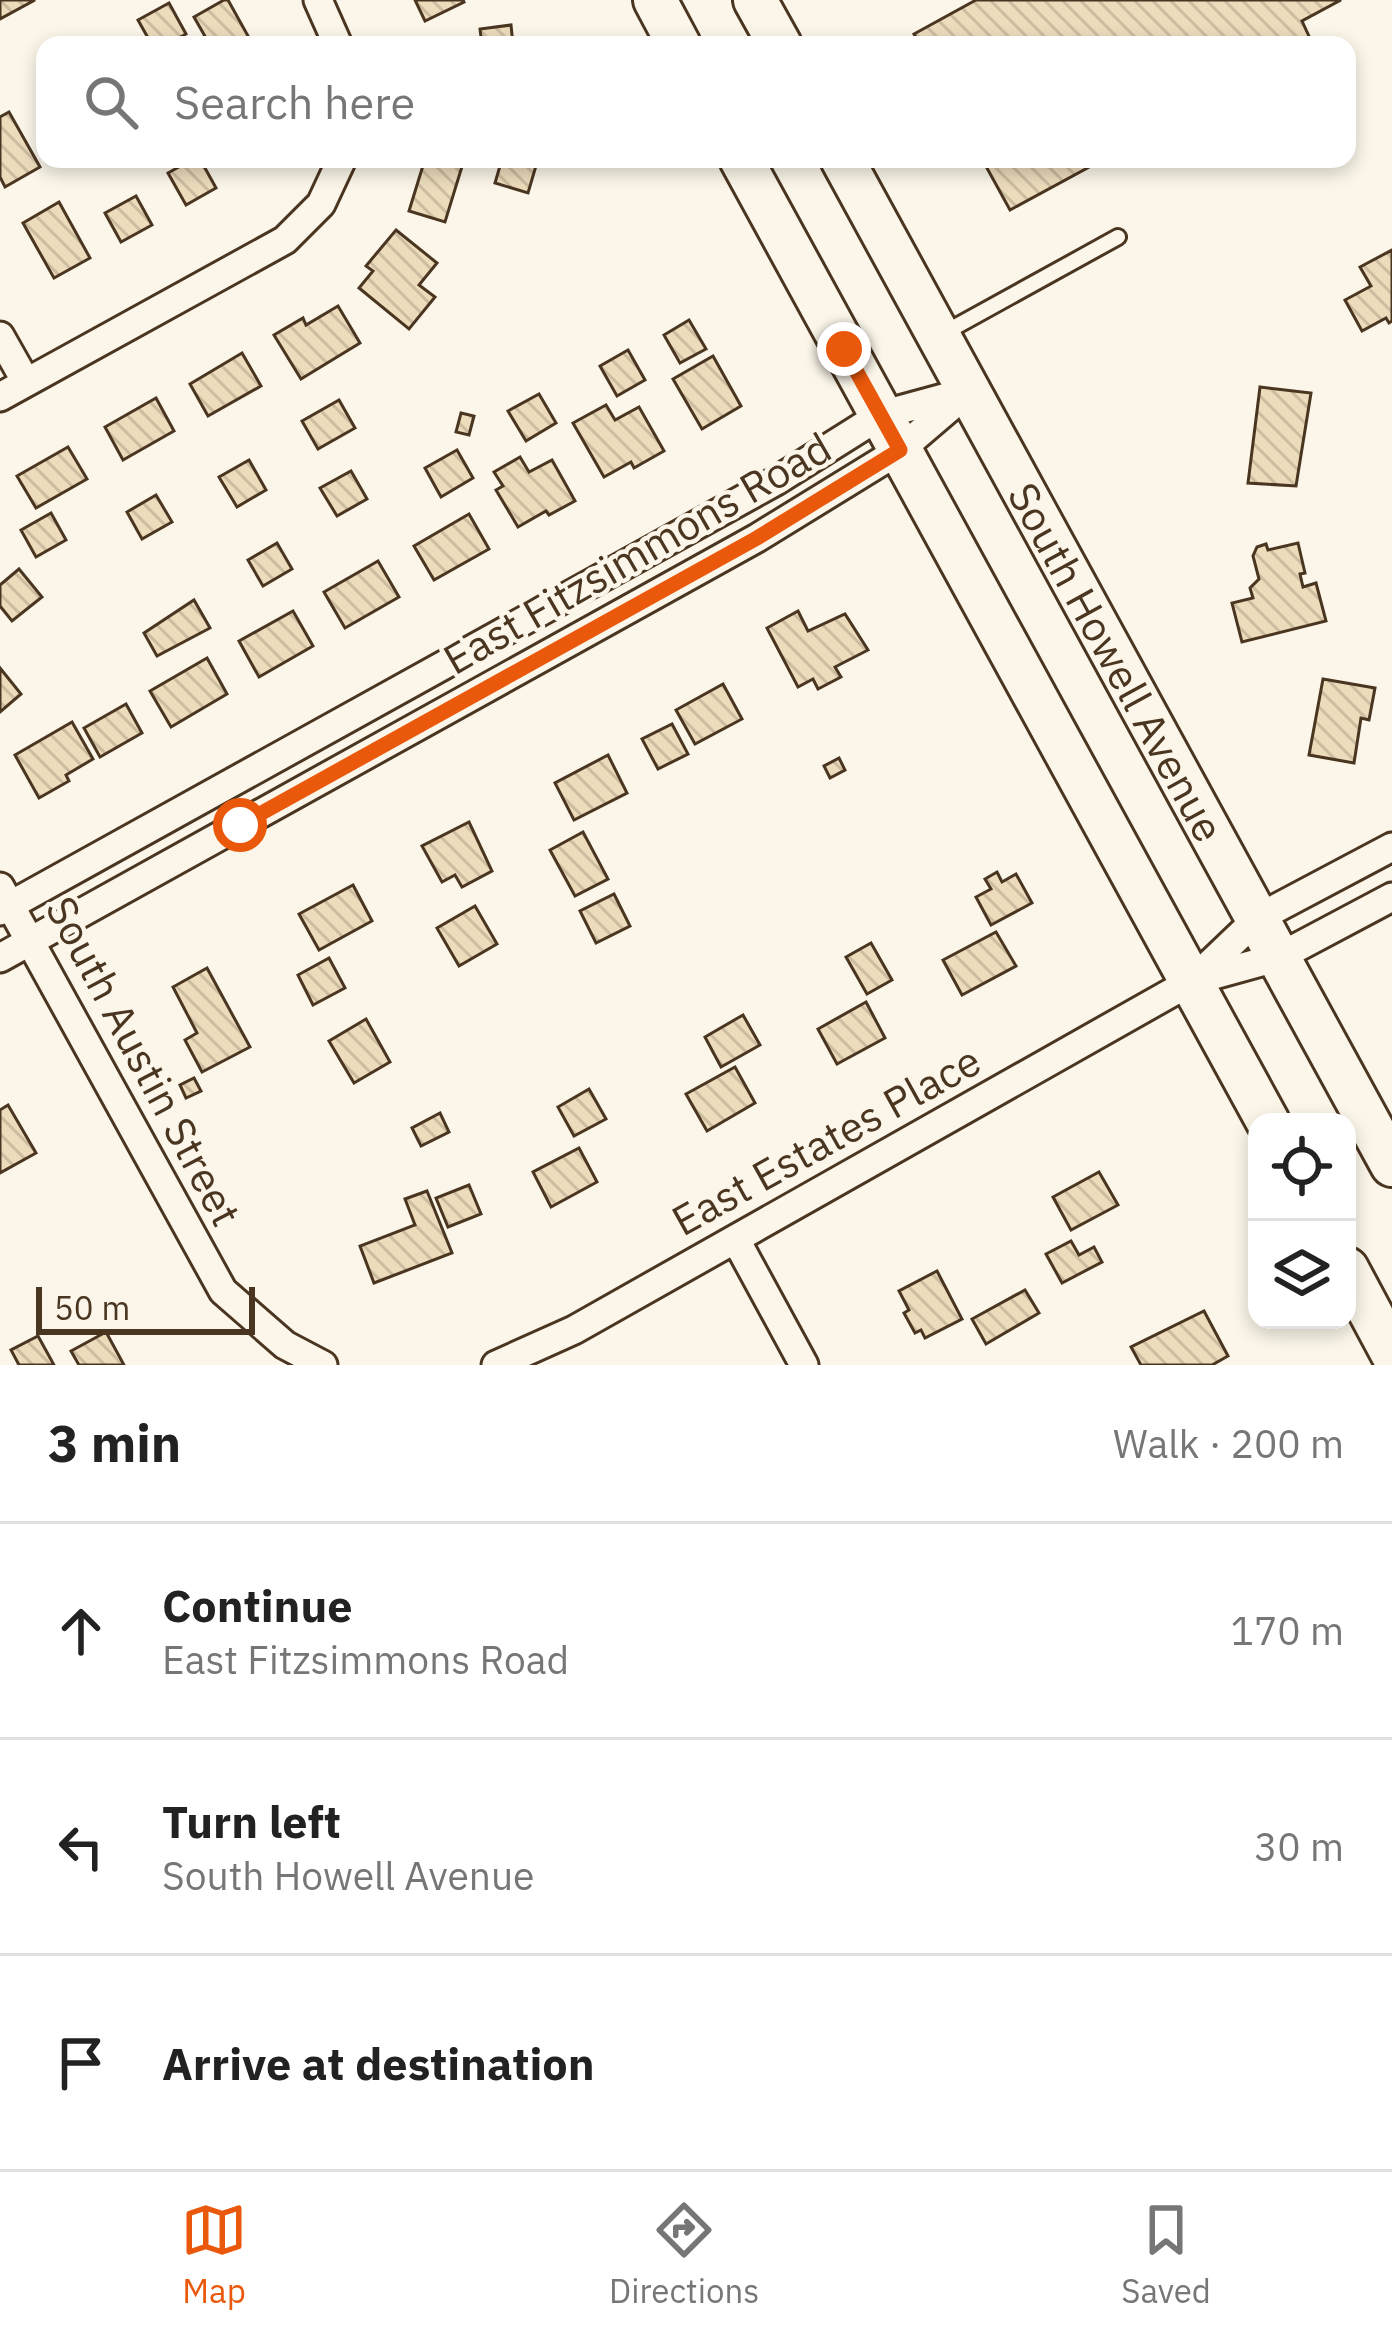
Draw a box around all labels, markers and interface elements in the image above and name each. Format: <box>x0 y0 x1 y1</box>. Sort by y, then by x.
search box <box>36 36 1356 168</box>
icon: search <box>78 69 144 135</box>
text: Search here <box>174 73 415 131</box>
route end <box>817 322 871 376</box>
street label: East Fitzsimmons Road <box>433 420 841 686</box>
street label: South Howell Avenue <box>996 473 1237 851</box>
route start <box>213 798 267 852</box>
street label: South Austin Street <box>34 887 254 1235</box>
street label: East Estates Place <box>662 1032 990 1248</box>
map controls <box>1248 1113 1356 1329</box>
button: locate <box>1248 1113 1356 1221</box>
button: layers <box>1248 1221 1356 1329</box>
scale bar <box>36 1281 255 1334</box>
text: 50 m <box>54 1286 130 1329</box>
text: 3 min <box>48 1410 181 1476</box>
text: Walk · 200 m <box>1113 1418 1344 1469</box>
text: Continue <box>162 1576 353 1634</box>
icon: ahead <box>48 1598 114 1664</box>
text: 170 m <box>1231 1605 1344 1656</box>
text: East Fitzsimmons Road <box>162 1634 569 1685</box>
text: Turn left <box>162 1792 341 1850</box>
icon: left <box>48 1814 114 1880</box>
text: 30 m <box>1254 1821 1344 1872</box>
text: South Howell Avenue <box>162 1850 535 1901</box>
icon: arrive <box>48 2030 114 2096</box>
text: Arrive at destination <box>162 2034 595 2092</box>
tab: Map <box>181 2197 247 2312</box>
tab: Directions <box>609 2197 759 2312</box>
tab: Saved <box>1121 2197 1211 2312</box>

